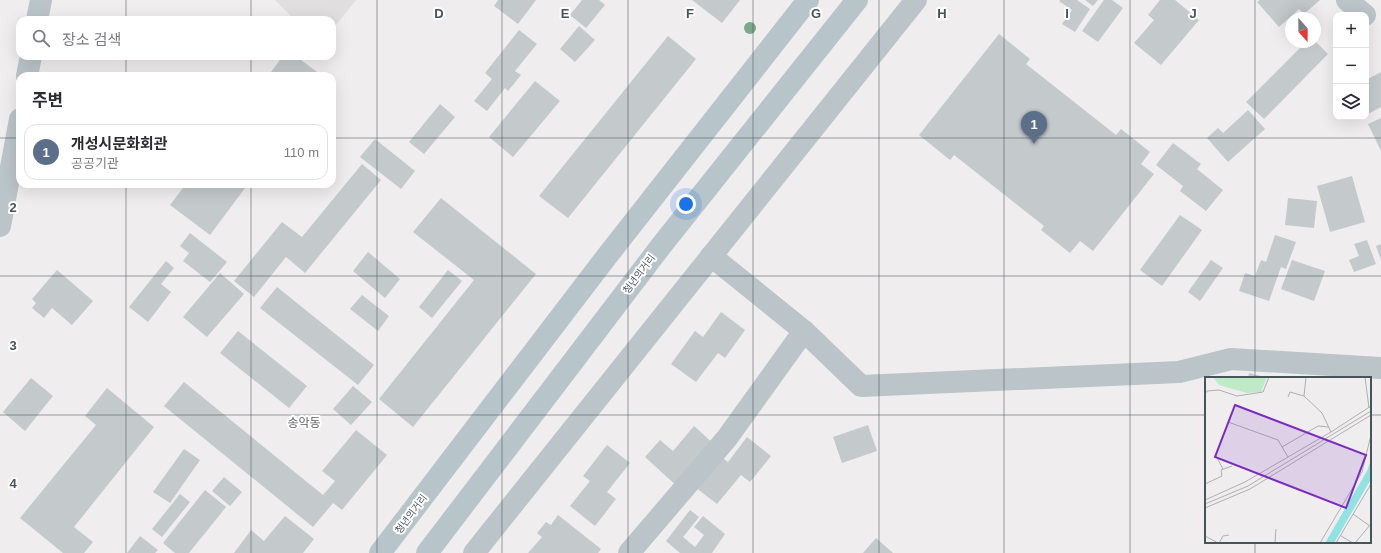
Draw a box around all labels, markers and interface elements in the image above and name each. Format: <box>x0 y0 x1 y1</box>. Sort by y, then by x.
text: D <box>434 6 444 21</box>
text: E <box>561 6 570 21</box>
text: F <box>686 6 694 21</box>
text: G <box>811 6 821 21</box>
text: H <box>937 6 947 21</box>
text: I <box>1065 6 1069 21</box>
text: J <box>1189 6 1197 21</box>
north arrow <box>1285 12 1321 48</box>
map controls <box>1333 12 1369 120</box>
button: + <box>1333 12 1369 48</box>
search box <box>16 16 336 60</box>
icon: search <box>30 27 52 49</box>
text: 장소 검색 <box>62 31 121 48</box>
button: − <box>1333 48 1369 84</box>
button: layers <box>1333 84 1369 120</box>
text: 주변 <box>32 91 63 110</box>
pin: 1 <box>1021 111 1047 144</box>
text: 개성시문화회관 <box>71 135 168 152</box>
text: 1 <box>42 145 50 160</box>
text: 110 m <box>284 145 319 160</box>
text: 공공기관 <box>71 156 119 171</box>
your location <box>676 194 696 214</box>
text: 2 <box>9 200 17 215</box>
street label: 청년의거리 <box>621 252 657 296</box>
text: 3 <box>9 338 17 353</box>
inset map <box>1205 377 1371 543</box>
district label: 송악동 <box>287 416 321 430</box>
text: 4 <box>9 476 17 491</box>
street label: 청년의거리 <box>393 492 429 536</box>

